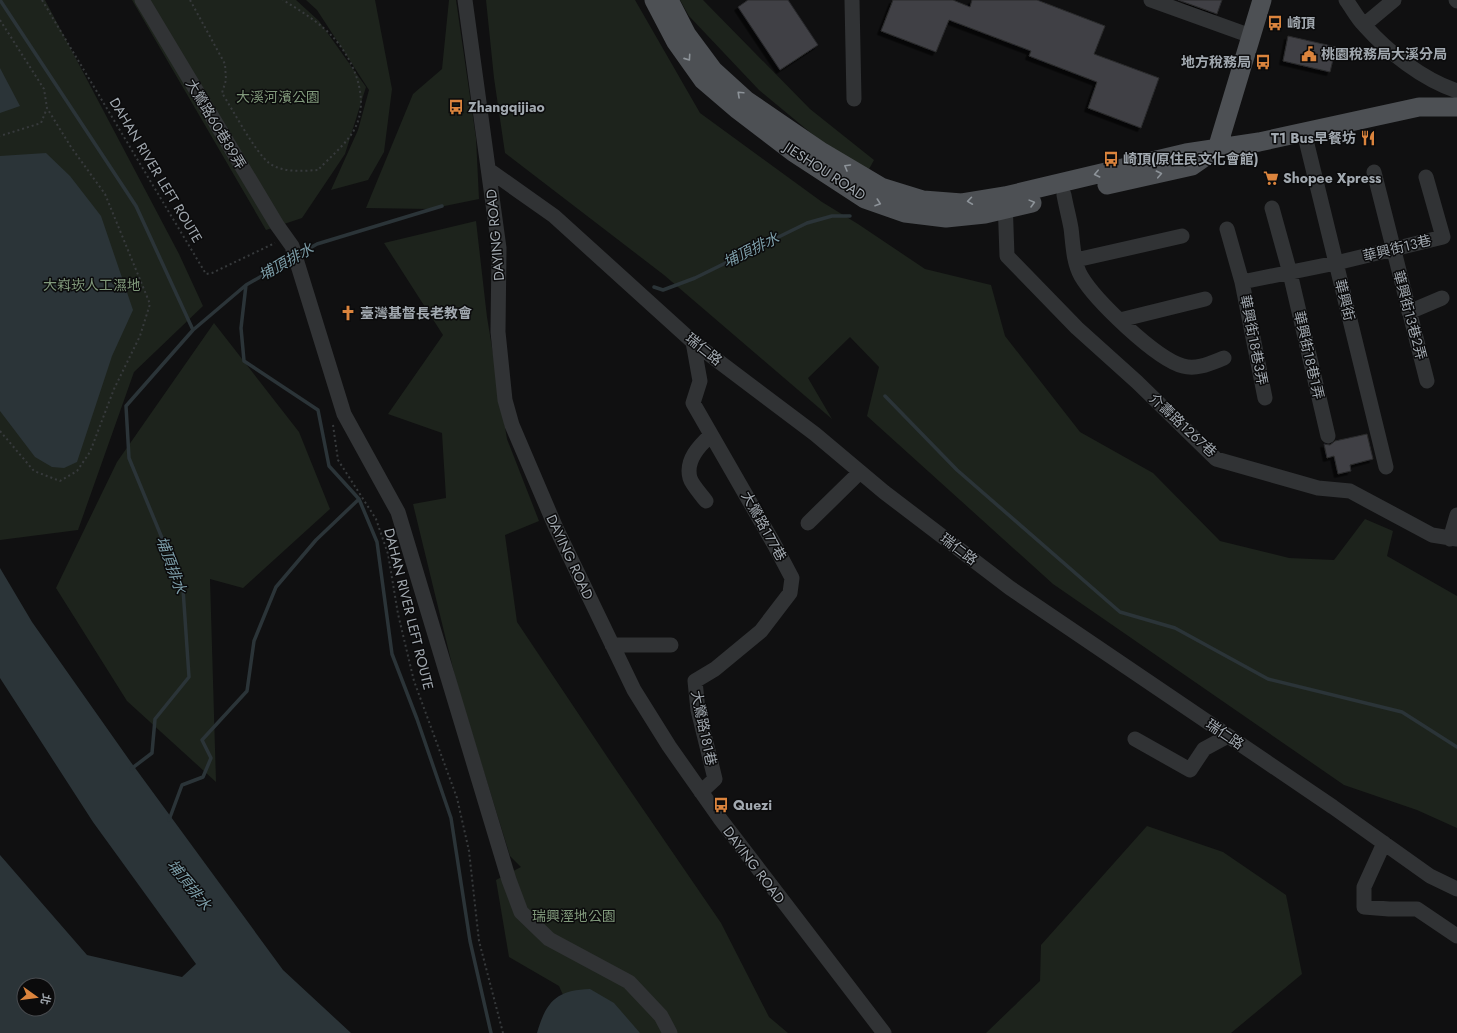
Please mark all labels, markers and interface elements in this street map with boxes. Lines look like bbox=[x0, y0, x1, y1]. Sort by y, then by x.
place label: 崎頂 bbox=[1287, 13, 1315, 33]
bus stop icon: 崎頂 bbox=[1266, 14, 1284, 32]
place label: 桃園稅務局大溪分局 bbox=[1321, 44, 1447, 64]
public building icon: 桃園稅務局大溪分局 bbox=[1300, 45, 1318, 63]
place label: 地方稅務局 bbox=[1181, 52, 1251, 72]
one-way arrow bbox=[683, 53, 690, 60]
bus stop icon: 地方稅務局 bbox=[1254, 53, 1272, 71]
street label: 大鶯路60巷89弄 bbox=[181, 75, 251, 173]
park label: 大溪河濱公園 bbox=[236, 87, 320, 107]
one-way arrow bbox=[737, 92, 745, 99]
street label: DAHAN RIVER LEFT ROUTE bbox=[105, 94, 207, 246]
place label: Zhangqijiao bbox=[468, 97, 545, 117]
bus stop icon: Zhangqijiao bbox=[447, 98, 465, 116]
place label: T1 Bus早餐坊 bbox=[1271, 128, 1356, 148]
restaurant icon: T1 Bus早餐坊 bbox=[1359, 129, 1377, 147]
street label: JIESHOU ROAD bbox=[779, 136, 870, 205]
place label: 崎頂(原住民文化會館) bbox=[1123, 149, 1259, 169]
bus stop icon: 崎頂(原住民文化會館) bbox=[1102, 150, 1120, 168]
one-way arrow bbox=[844, 165, 851, 172]
place label: Shopee Xpress bbox=[1283, 168, 1382, 188]
supermarket icon: Shopee Xpress bbox=[1262, 169, 1280, 187]
one-way arrow bbox=[1094, 170, 1100, 178]
one-way arrow bbox=[1156, 170, 1162, 178]
street label: DAYING ROAD bbox=[481, 188, 509, 282]
one-way arrow bbox=[967, 196, 973, 205]
one-way arrow bbox=[874, 199, 881, 207]
one-way arrow bbox=[1029, 199, 1036, 208]
water label: 埔頂排水 bbox=[719, 227, 784, 273]
street label: 華興街13巷 bbox=[1361, 230, 1433, 266]
water label: 埔頂排水 bbox=[254, 237, 318, 286]
street label: 華興街13巷2弄 bbox=[1388, 268, 1432, 362]
park label: 大嵙崁人工濕地 bbox=[43, 275, 141, 295]
street label: 華興街 bbox=[1330, 277, 1360, 323]
street label: 華興街18巷3弄 bbox=[1235, 293, 1273, 387]
place label: 臺灣基督長老教會 bbox=[360, 303, 472, 323]
church icon: 臺灣基督長老教會 bbox=[339, 304, 357, 322]
street label: 華興街18巷1弄 bbox=[1289, 309, 1329, 401]
street label: 瑞仁路 bbox=[681, 328, 727, 370]
street label: 介壽路1267巷 bbox=[1145, 388, 1221, 462]
street label: 大鶯路177巷 bbox=[737, 487, 791, 565]
street label: DAYING ROAD bbox=[542, 511, 598, 603]
street label: DAHAN RIVER LEFT ROUTE bbox=[379, 526, 439, 692]
street label: 瑞仁路 bbox=[936, 528, 982, 570]
water label: 埔頂排水 bbox=[150, 533, 192, 598]
street label: 大鶯路181巷 bbox=[686, 689, 722, 767]
street label: 瑞仁路 bbox=[1202, 714, 1248, 754]
place label: Quezi bbox=[733, 795, 772, 815]
bus stop icon: Quezi bbox=[712, 796, 730, 814]
street label: DAYING ROAD bbox=[718, 822, 790, 908]
water label: 埔頂排水 bbox=[162, 855, 217, 916]
park label: 瑞興溼地公園 bbox=[532, 906, 616, 926]
north arrow bbox=[16, 977, 56, 1017]
text: 北 bbox=[37, 992, 55, 1007]

